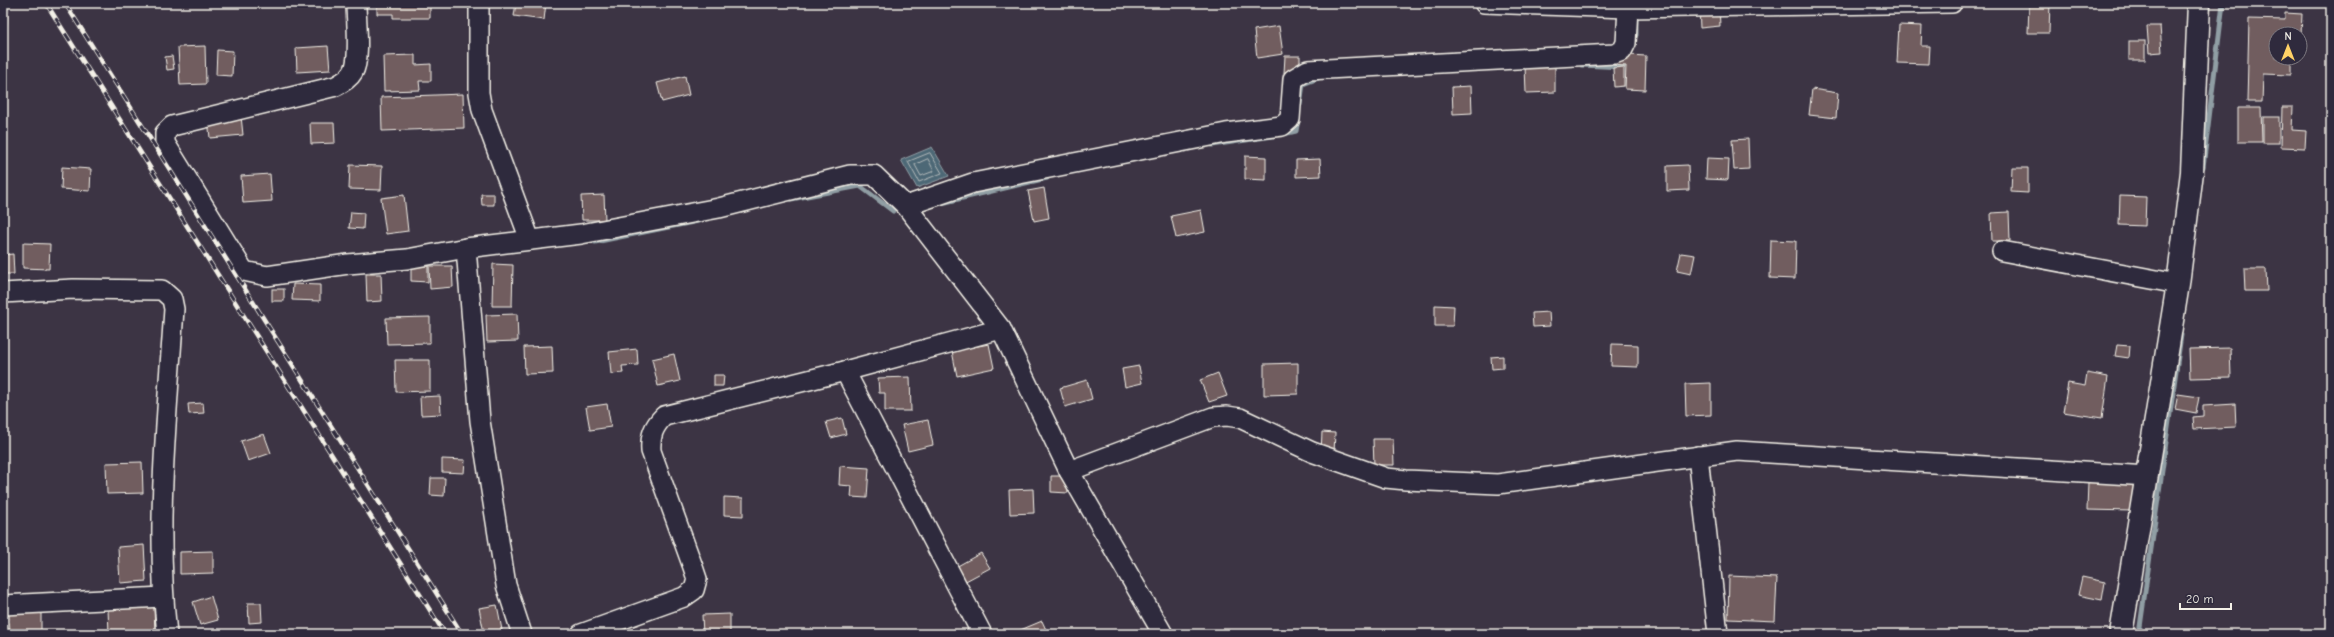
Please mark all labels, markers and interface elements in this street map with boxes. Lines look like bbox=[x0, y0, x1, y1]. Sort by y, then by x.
north arrow bbox=[2268, 26, 2308, 66]
text: N bbox=[2284, 30, 2292, 43]
scale bar bbox=[2180, 585, 2231, 611]
text: 20 m bbox=[2186, 592, 2214, 606]

